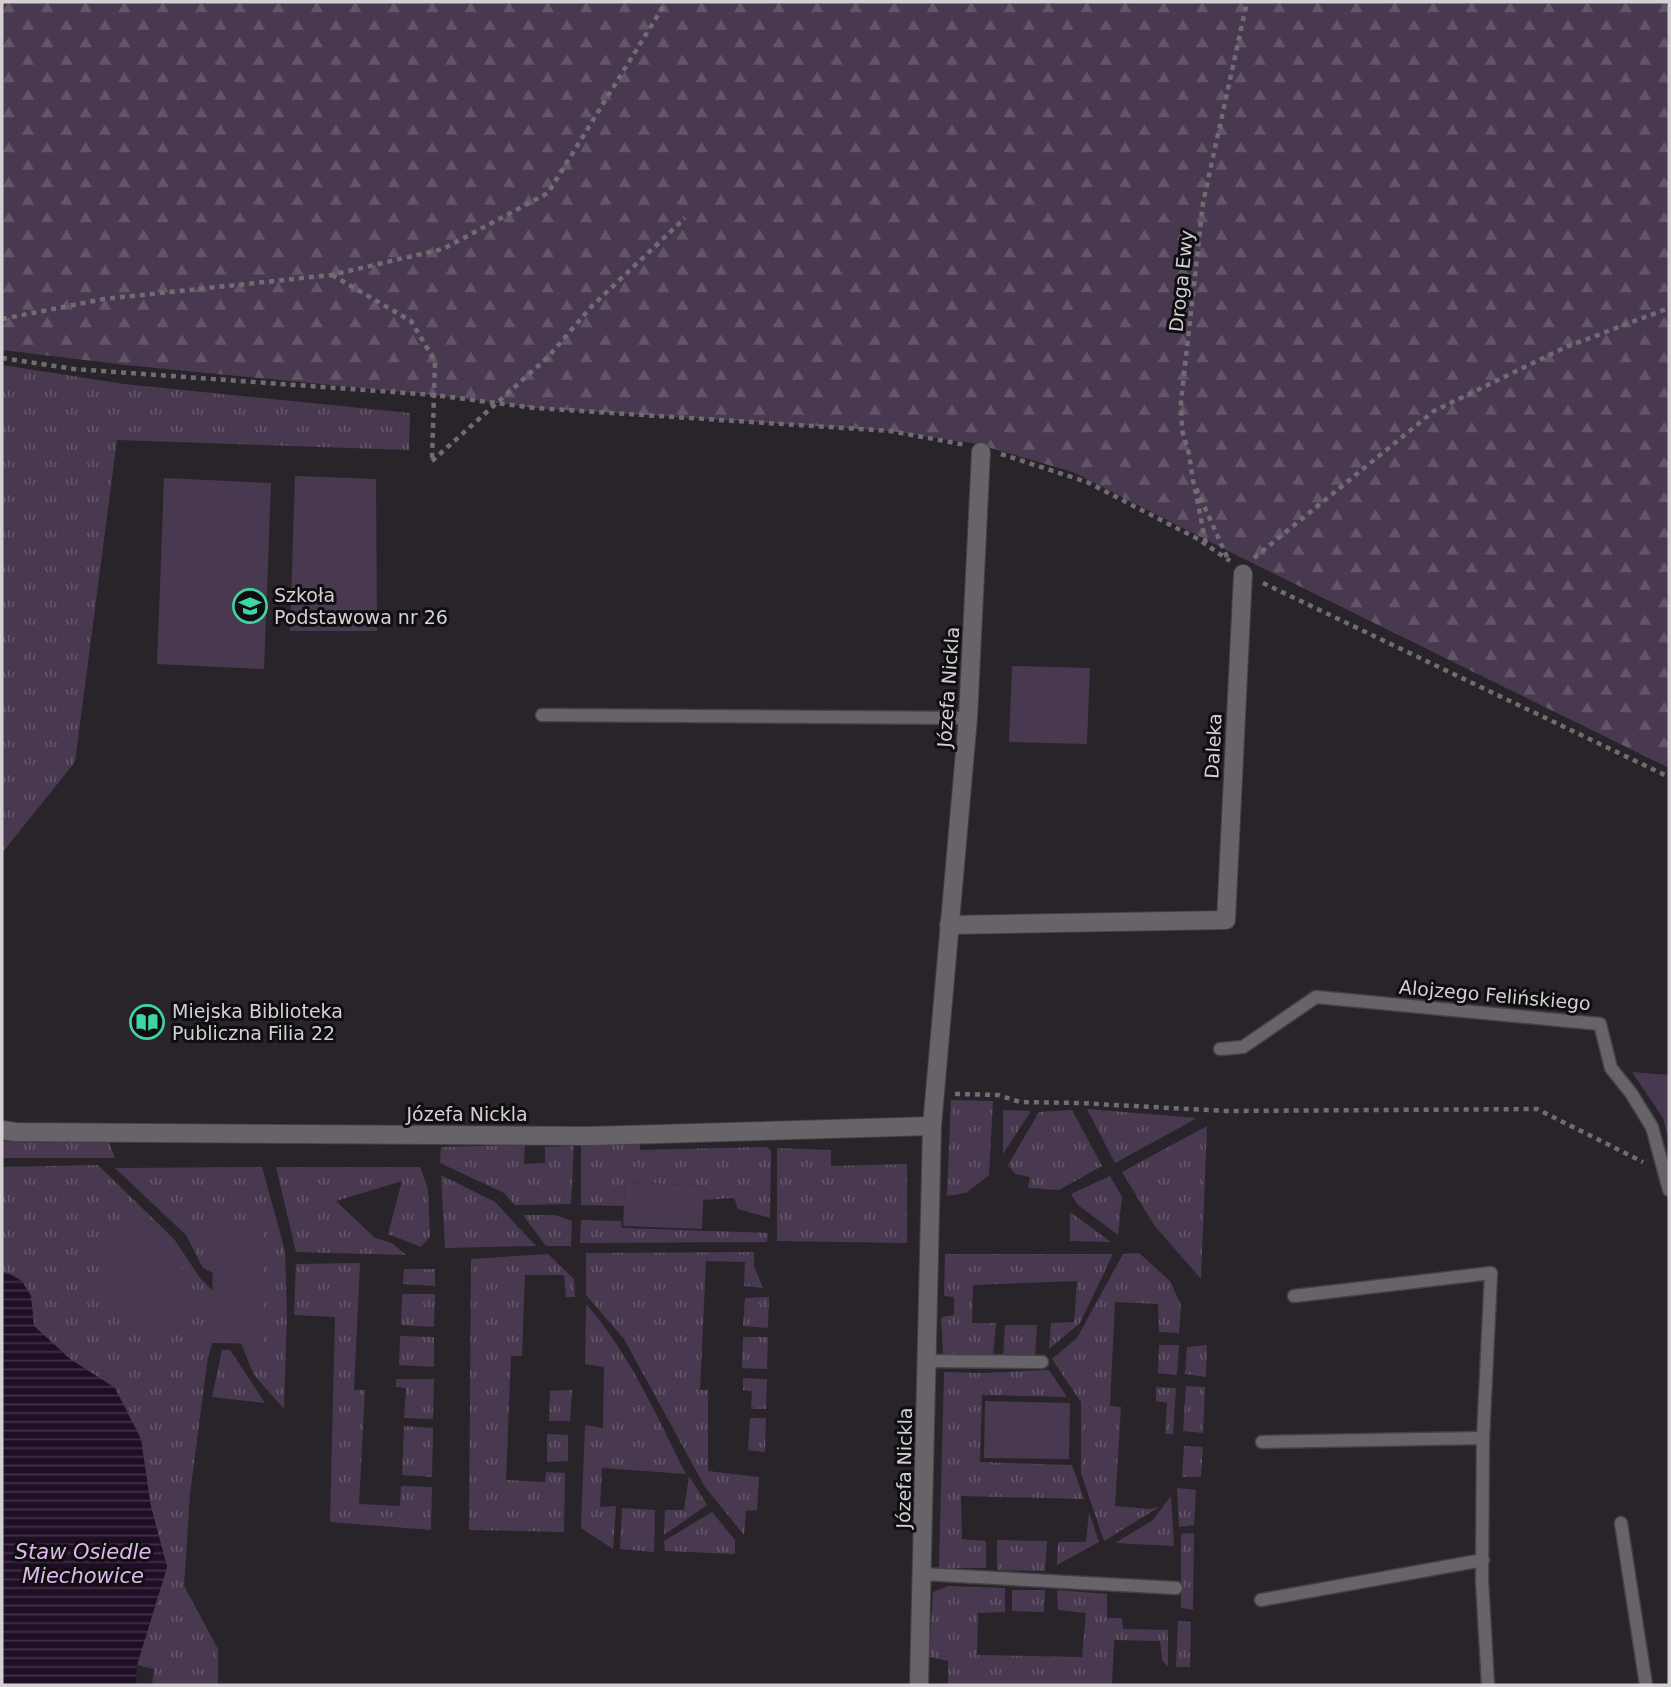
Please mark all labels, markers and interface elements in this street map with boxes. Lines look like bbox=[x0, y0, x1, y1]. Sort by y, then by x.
street label: Droga Ewy bbox=[1165, 229, 1197, 333]
place label: Szkoła Podstawowa nr 26 bbox=[274, 584, 448, 628]
school or university icon: Szkoła Podstawowa nr 26 bbox=[231, 587, 269, 625]
street label: Józefa Nickla bbox=[933, 626, 963, 749]
street label: Daleka bbox=[1200, 713, 1226, 779]
street label: Alojzego Felińskiego bbox=[1398, 976, 1592, 1014]
place label: Miejska Biblioteka Publiczna Filia 22 bbox=[172, 1000, 343, 1044]
library icon: Miejska Biblioteka Publiczna Filia 22 bbox=[128, 1003, 166, 1041]
street label: Józefa Nickla bbox=[405, 1103, 528, 1125]
street label: Józefa Nickla bbox=[892, 1407, 916, 1530]
water label: Staw Osiedle Miechowice bbox=[15, 1540, 151, 1588]

